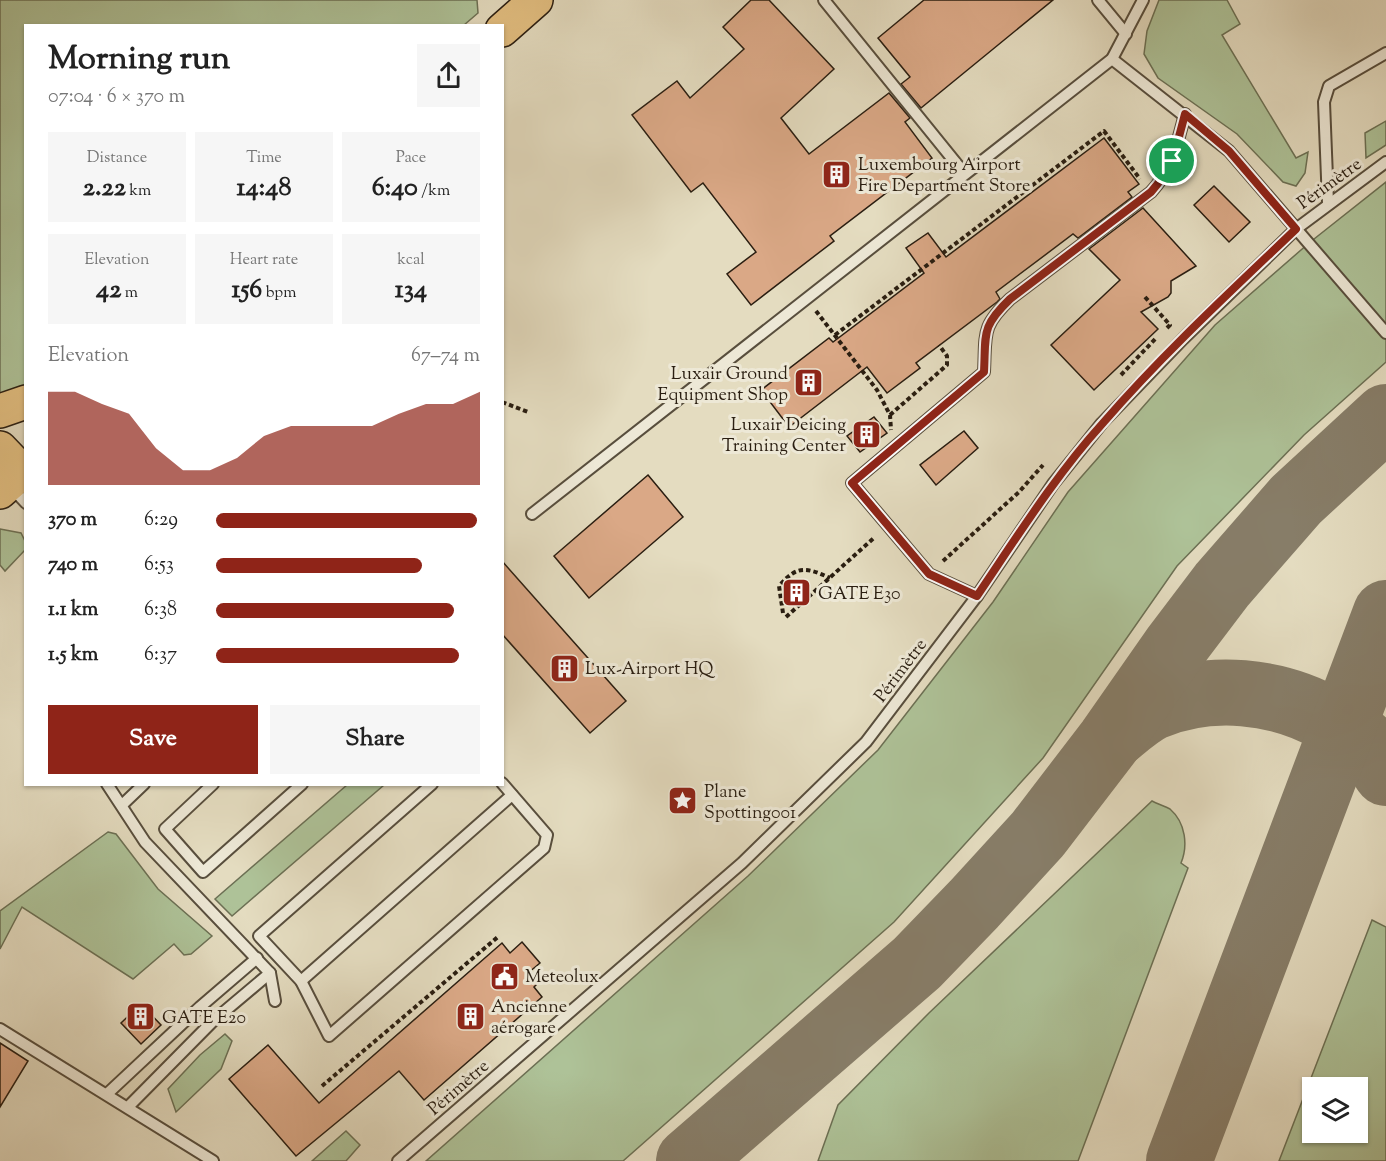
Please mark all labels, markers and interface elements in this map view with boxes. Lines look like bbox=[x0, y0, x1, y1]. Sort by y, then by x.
text: Morning run bbox=[48, 36, 230, 84]
button: share bbox=[417, 44, 480, 107]
text: 07:04 · 6 × 370 m bbox=[48, 83, 185, 112]
pin bbox=[1146, 135, 1197, 186]
icon: arrive bbox=[1155, 144, 1188, 177]
text: Distance bbox=[87, 147, 147, 170]
text: Time bbox=[246, 147, 282, 170]
text: Pace bbox=[396, 147, 426, 170]
street label: Périmètre bbox=[1293, 152, 1368, 217]
place label: Luxembourg Airport Fire Department Store bbox=[858, 153, 1031, 200]
building icon: Luxembourg Airport Fire Department Store bbox=[821, 158, 853, 190]
text: 2.22 bbox=[83, 170, 126, 207]
text: 14:48 bbox=[237, 170, 291, 207]
text: 6:40 bbox=[372, 170, 418, 207]
text: km bbox=[126, 180, 151, 203]
text: /km bbox=[418, 180, 450, 203]
text: Elevation bbox=[85, 249, 149, 272]
text: Heart rate bbox=[230, 249, 298, 272]
text: kcal bbox=[397, 249, 425, 272]
text: 42 bbox=[96, 272, 121, 309]
text: 156 bbox=[232, 272, 262, 309]
text: 134 bbox=[395, 272, 427, 309]
text: m bbox=[121, 282, 138, 305]
text: bpm bbox=[262, 282, 296, 305]
text: Elevation bbox=[48, 342, 129, 371]
text: 67–74 m bbox=[411, 342, 480, 371]
place label: Luxair Ground Equipment Shop bbox=[658, 362, 788, 409]
building icon: Luxair Ground Equipment Shop bbox=[793, 367, 825, 399]
place label: Luxair Deicing Training Center bbox=[722, 413, 846, 460]
building icon: Luxair Deicing Training Center bbox=[851, 418, 883, 450]
text: 370 m bbox=[48, 506, 97, 535]
text: 6:29 bbox=[144, 506, 178, 535]
text: 740 m bbox=[48, 551, 98, 580]
text: 6:53 bbox=[144, 551, 174, 580]
building icon: GATE E30 bbox=[781, 577, 813, 609]
place label: GATE E30 bbox=[818, 582, 901, 608]
text: 1.1 km bbox=[48, 596, 98, 625]
text: 6:38 bbox=[144, 596, 177, 625]
street label: Périmètre bbox=[869, 634, 934, 709]
text: 1.5 km bbox=[48, 641, 98, 670]
text: 6:37 bbox=[144, 641, 177, 670]
building icon: Lux-Airport HQ bbox=[548, 652, 580, 684]
place label: Lux-Airport HQ bbox=[585, 657, 715, 683]
button: Save bbox=[48, 705, 258, 774]
button: Share bbox=[270, 705, 480, 774]
place label: Plane Spotting001 bbox=[704, 780, 796, 827]
place icon: Plane Spotting001 bbox=[667, 785, 699, 817]
public building icon: Meteolux bbox=[488, 960, 520, 992]
place label: Meteolux bbox=[525, 965, 599, 991]
place label: Ancienne aérogare bbox=[491, 995, 567, 1042]
building icon: Ancienne aérogare bbox=[454, 1000, 486, 1032]
building icon: GATE E20 bbox=[125, 1001, 157, 1033]
place label: GATE E20 bbox=[162, 1006, 246, 1032]
street label: Périmètre bbox=[423, 1054, 496, 1123]
map controls bbox=[1302, 1077, 1368, 1143]
button: layers bbox=[1302, 1077, 1368, 1143]

